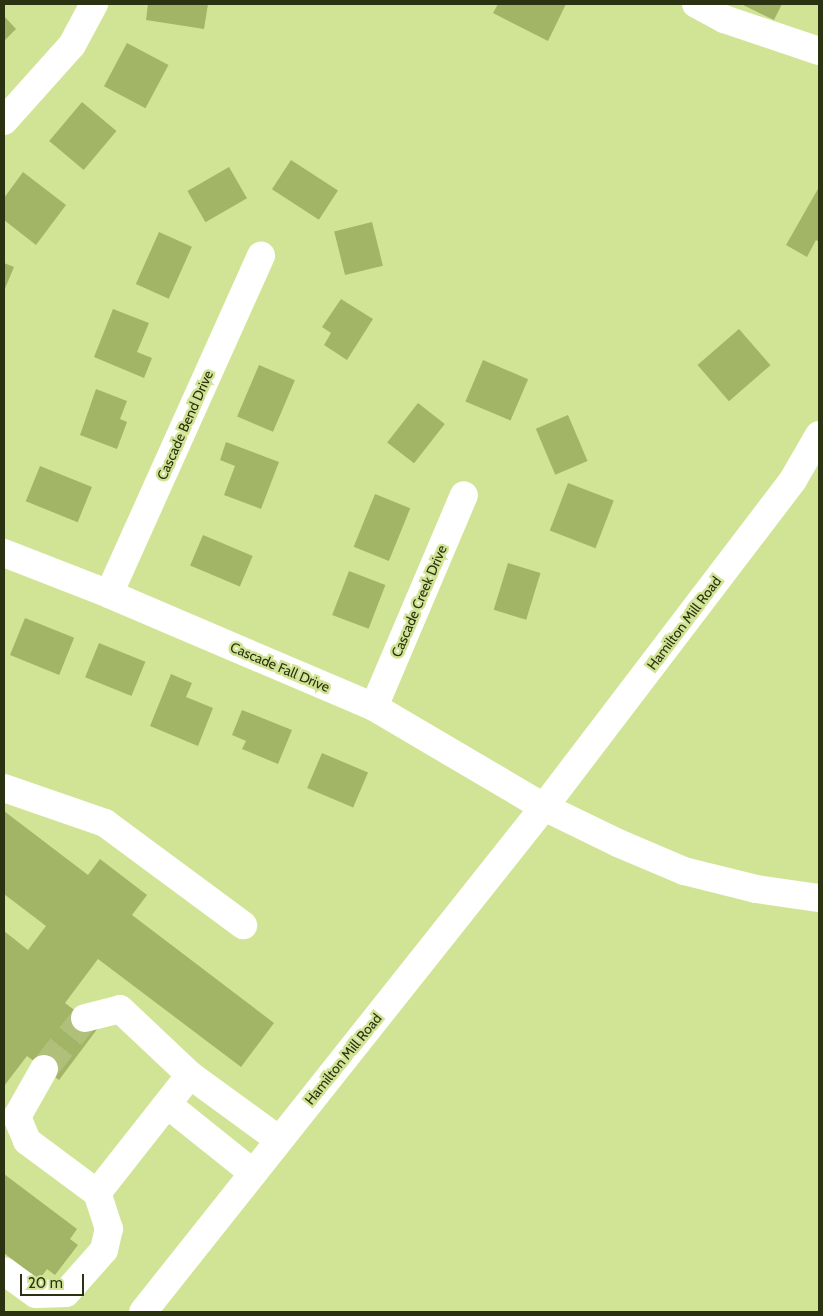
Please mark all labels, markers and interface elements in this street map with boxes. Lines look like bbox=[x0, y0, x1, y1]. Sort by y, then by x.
street label: Cascade Bend Drive bbox=[153, 368, 217, 482]
street label: Cascade Creek Drive bbox=[388, 542, 450, 660]
street label: Hamilton Mill Road bbox=[643, 573, 725, 673]
street label: Cascade Fall Drive bbox=[228, 638, 332, 696]
street label: Hamilton Mill Road bbox=[301, 1010, 385, 1108]
scale bar bbox=[22, 1264, 86, 1296]
text: 20 m bbox=[28, 1274, 63, 1292]

